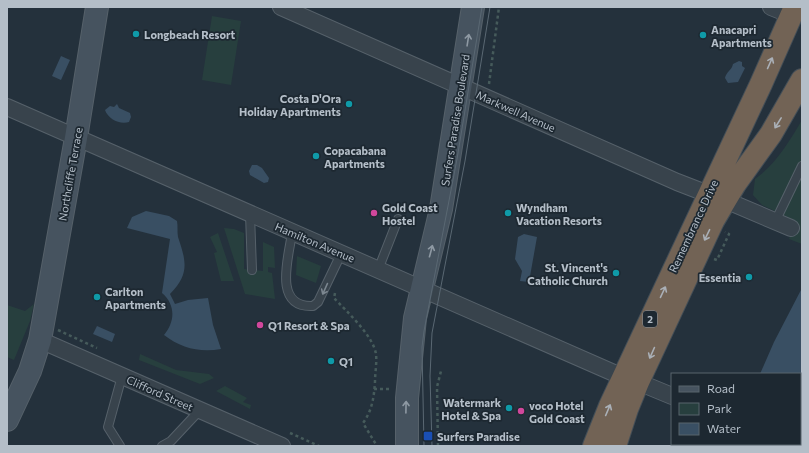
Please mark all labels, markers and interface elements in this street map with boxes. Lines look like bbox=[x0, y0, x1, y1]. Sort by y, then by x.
place label: Anacapri Apartments bbox=[711, 23, 772, 49]
place label: Longbeach Resort bbox=[144, 28, 235, 41]
marker: Longbeach Resort bbox=[131, 29, 141, 39]
marker: Anacapri Apartments bbox=[698, 30, 708, 40]
one-way arrow bbox=[464, 34, 472, 47]
street label: Surfers Paradise Boulevard bbox=[438, 53, 472, 187]
one-way arrow bbox=[767, 57, 775, 69]
street label: Markwell Avenue bbox=[474, 88, 558, 134]
place label: Costa D'Ora Holiday Apartments bbox=[239, 92, 341, 118]
marker: Costa D'Ora Holiday Apartments bbox=[344, 99, 354, 109]
one-way arrow bbox=[774, 117, 782, 128]
street label: Northcliffe Terrace bbox=[55, 126, 85, 222]
place label: Copacabana Apartments bbox=[324, 144, 386, 170]
marker: Copacabana Apartments bbox=[311, 151, 321, 161]
street label: Remembrance Drive bbox=[666, 178, 720, 274]
place label: Gold Coast Hostel bbox=[382, 201, 438, 227]
place label: Wyndham Vacation Resorts bbox=[516, 201, 602, 227]
marker: Gold Coast Hostel bbox=[369, 208, 379, 218]
marker: Wyndham Vacation Resorts bbox=[503, 208, 513, 218]
street label: Hamilton Avenue bbox=[273, 219, 357, 265]
one-way arrow bbox=[703, 228, 710, 240]
one-way arrow bbox=[428, 245, 436, 258]
place label: St. Vincent's Catholic Church bbox=[527, 261, 608, 287]
marker: St. Vincent's Catholic Church bbox=[611, 268, 621, 278]
place label: Essentia bbox=[699, 271, 741, 284]
marker: Essentia bbox=[744, 272, 754, 282]
one-way arrow bbox=[320, 283, 328, 295]
place label: Carlton Apartments bbox=[105, 285, 166, 311]
one-way arrow bbox=[660, 286, 667, 298]
marker: Carlton Apartments bbox=[92, 292, 102, 302]
road number: 2 bbox=[643, 311, 657, 327]
place label: Q1 Resort & Spa bbox=[268, 319, 350, 332]
marker: Q1 Resort & Spa bbox=[255, 320, 265, 330]
one-way arrow bbox=[648, 346, 655, 358]
place label: Q1 bbox=[339, 355, 353, 368]
marker: Q1 bbox=[326, 356, 336, 366]
street label: Clifford Street bbox=[125, 372, 196, 414]
legend bbox=[671, 373, 801, 445]
text: Road bbox=[707, 381, 735, 395]
place label: Watermark Hotel & Spa bbox=[441, 396, 502, 422]
place label: voco Hotel Gold Coast bbox=[529, 399, 585, 425]
one-way arrow bbox=[402, 401, 410, 414]
text: Park bbox=[707, 401, 733, 415]
marker: Watermark Hotel & Spa bbox=[504, 403, 514, 413]
one-way arrow bbox=[605, 404, 612, 416]
marker: voco Hotel Gold Coast bbox=[516, 406, 526, 416]
text: Water bbox=[707, 421, 741, 435]
marker: Surfers Paradise bbox=[422, 430, 434, 442]
place label: Surfers Paradise bbox=[437, 430, 520, 443]

